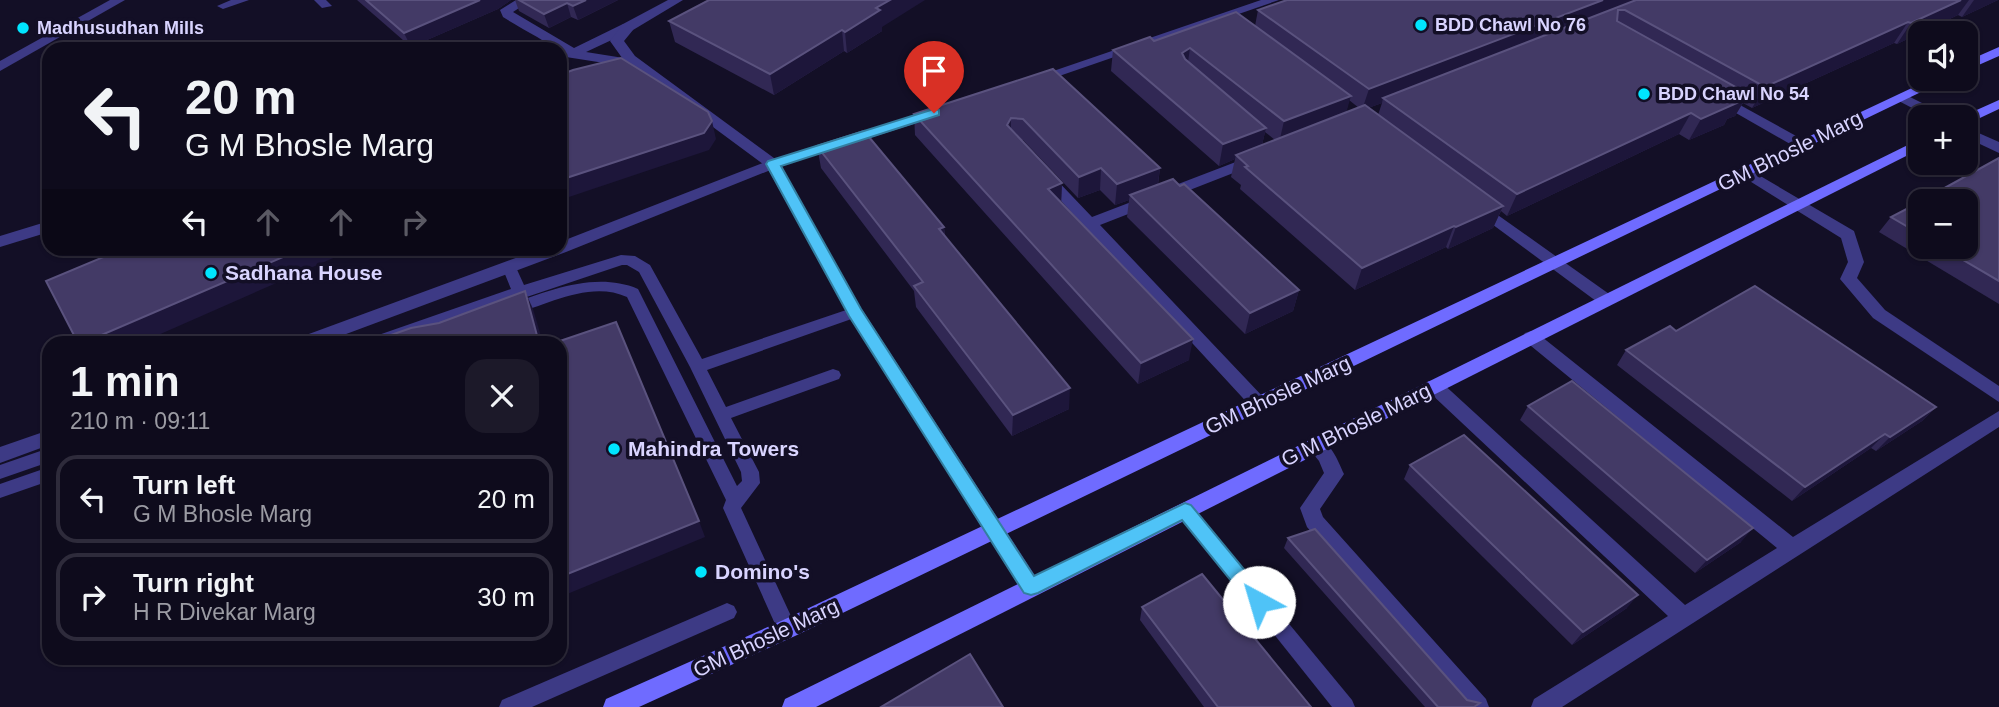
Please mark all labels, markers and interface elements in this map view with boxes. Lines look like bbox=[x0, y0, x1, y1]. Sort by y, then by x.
place label: BDD Chawl No 76 bbox=[1435, 15, 1586, 35]
marker: BDD Chawl No 76 bbox=[1413, 17, 1429, 33]
place label: Madhusudhan Mills bbox=[37, 18, 204, 38]
marker: Madhusudhan Mills bbox=[15, 20, 31, 36]
map controls bbox=[1908, 21, 1978, 259]
button: sound bbox=[1908, 21, 1978, 91]
pin bbox=[904, 41, 964, 113]
icon: arrive bbox=[915, 52, 953, 90]
icon: left bbox=[70, 70, 161, 161]
text: 20 m bbox=[185, 70, 297, 124]
place label: BDD Chawl No 54 bbox=[1658, 84, 1809, 104]
marker: BDD Chawl No 54 bbox=[1636, 86, 1652, 102]
button: + bbox=[1908, 105, 1978, 175]
street label: GM Bhosle Marg bbox=[1714, 106, 1866, 195]
text: G M Bhosle Marg bbox=[185, 127, 434, 163]
button: − bbox=[1908, 189, 1978, 259]
icon: left bbox=[176, 203, 214, 241]
icon: ahead bbox=[249, 203, 287, 241]
icon: ahead bbox=[322, 203, 360, 241]
icon: right bbox=[395, 203, 433, 241]
place label: Sadhana House bbox=[225, 261, 383, 284]
marker: Sadhana House bbox=[203, 265, 219, 281]
street label: GM Bhosle Marg bbox=[1202, 351, 1354, 438]
text: 1 min bbox=[70, 358, 180, 405]
button: close bbox=[465, 359, 539, 433]
street label: G M Bhosle Marg bbox=[1277, 378, 1434, 471]
text: 210 m · 09:11 bbox=[70, 408, 210, 434]
place label: Mahindra Towers bbox=[628, 437, 799, 460]
marker: Mahindra Towers bbox=[606, 441, 622, 457]
text: Turn left bbox=[133, 470, 235, 500]
icon: left bbox=[74, 480, 112, 518]
text: 20 m bbox=[477, 484, 535, 514]
text: G M Bhosle Marg bbox=[133, 501, 312, 527]
place label: Domino's bbox=[715, 560, 810, 583]
marker: Domino's bbox=[693, 564, 709, 580]
position arrow bbox=[1222, 565, 1296, 639]
text: Turn right bbox=[133, 568, 254, 598]
icon: right bbox=[74, 578, 112, 616]
text: 30 m bbox=[477, 582, 535, 612]
street label: GM Bhosle Marg bbox=[690, 594, 842, 681]
text: H R Divekar Marg bbox=[133, 599, 316, 625]

